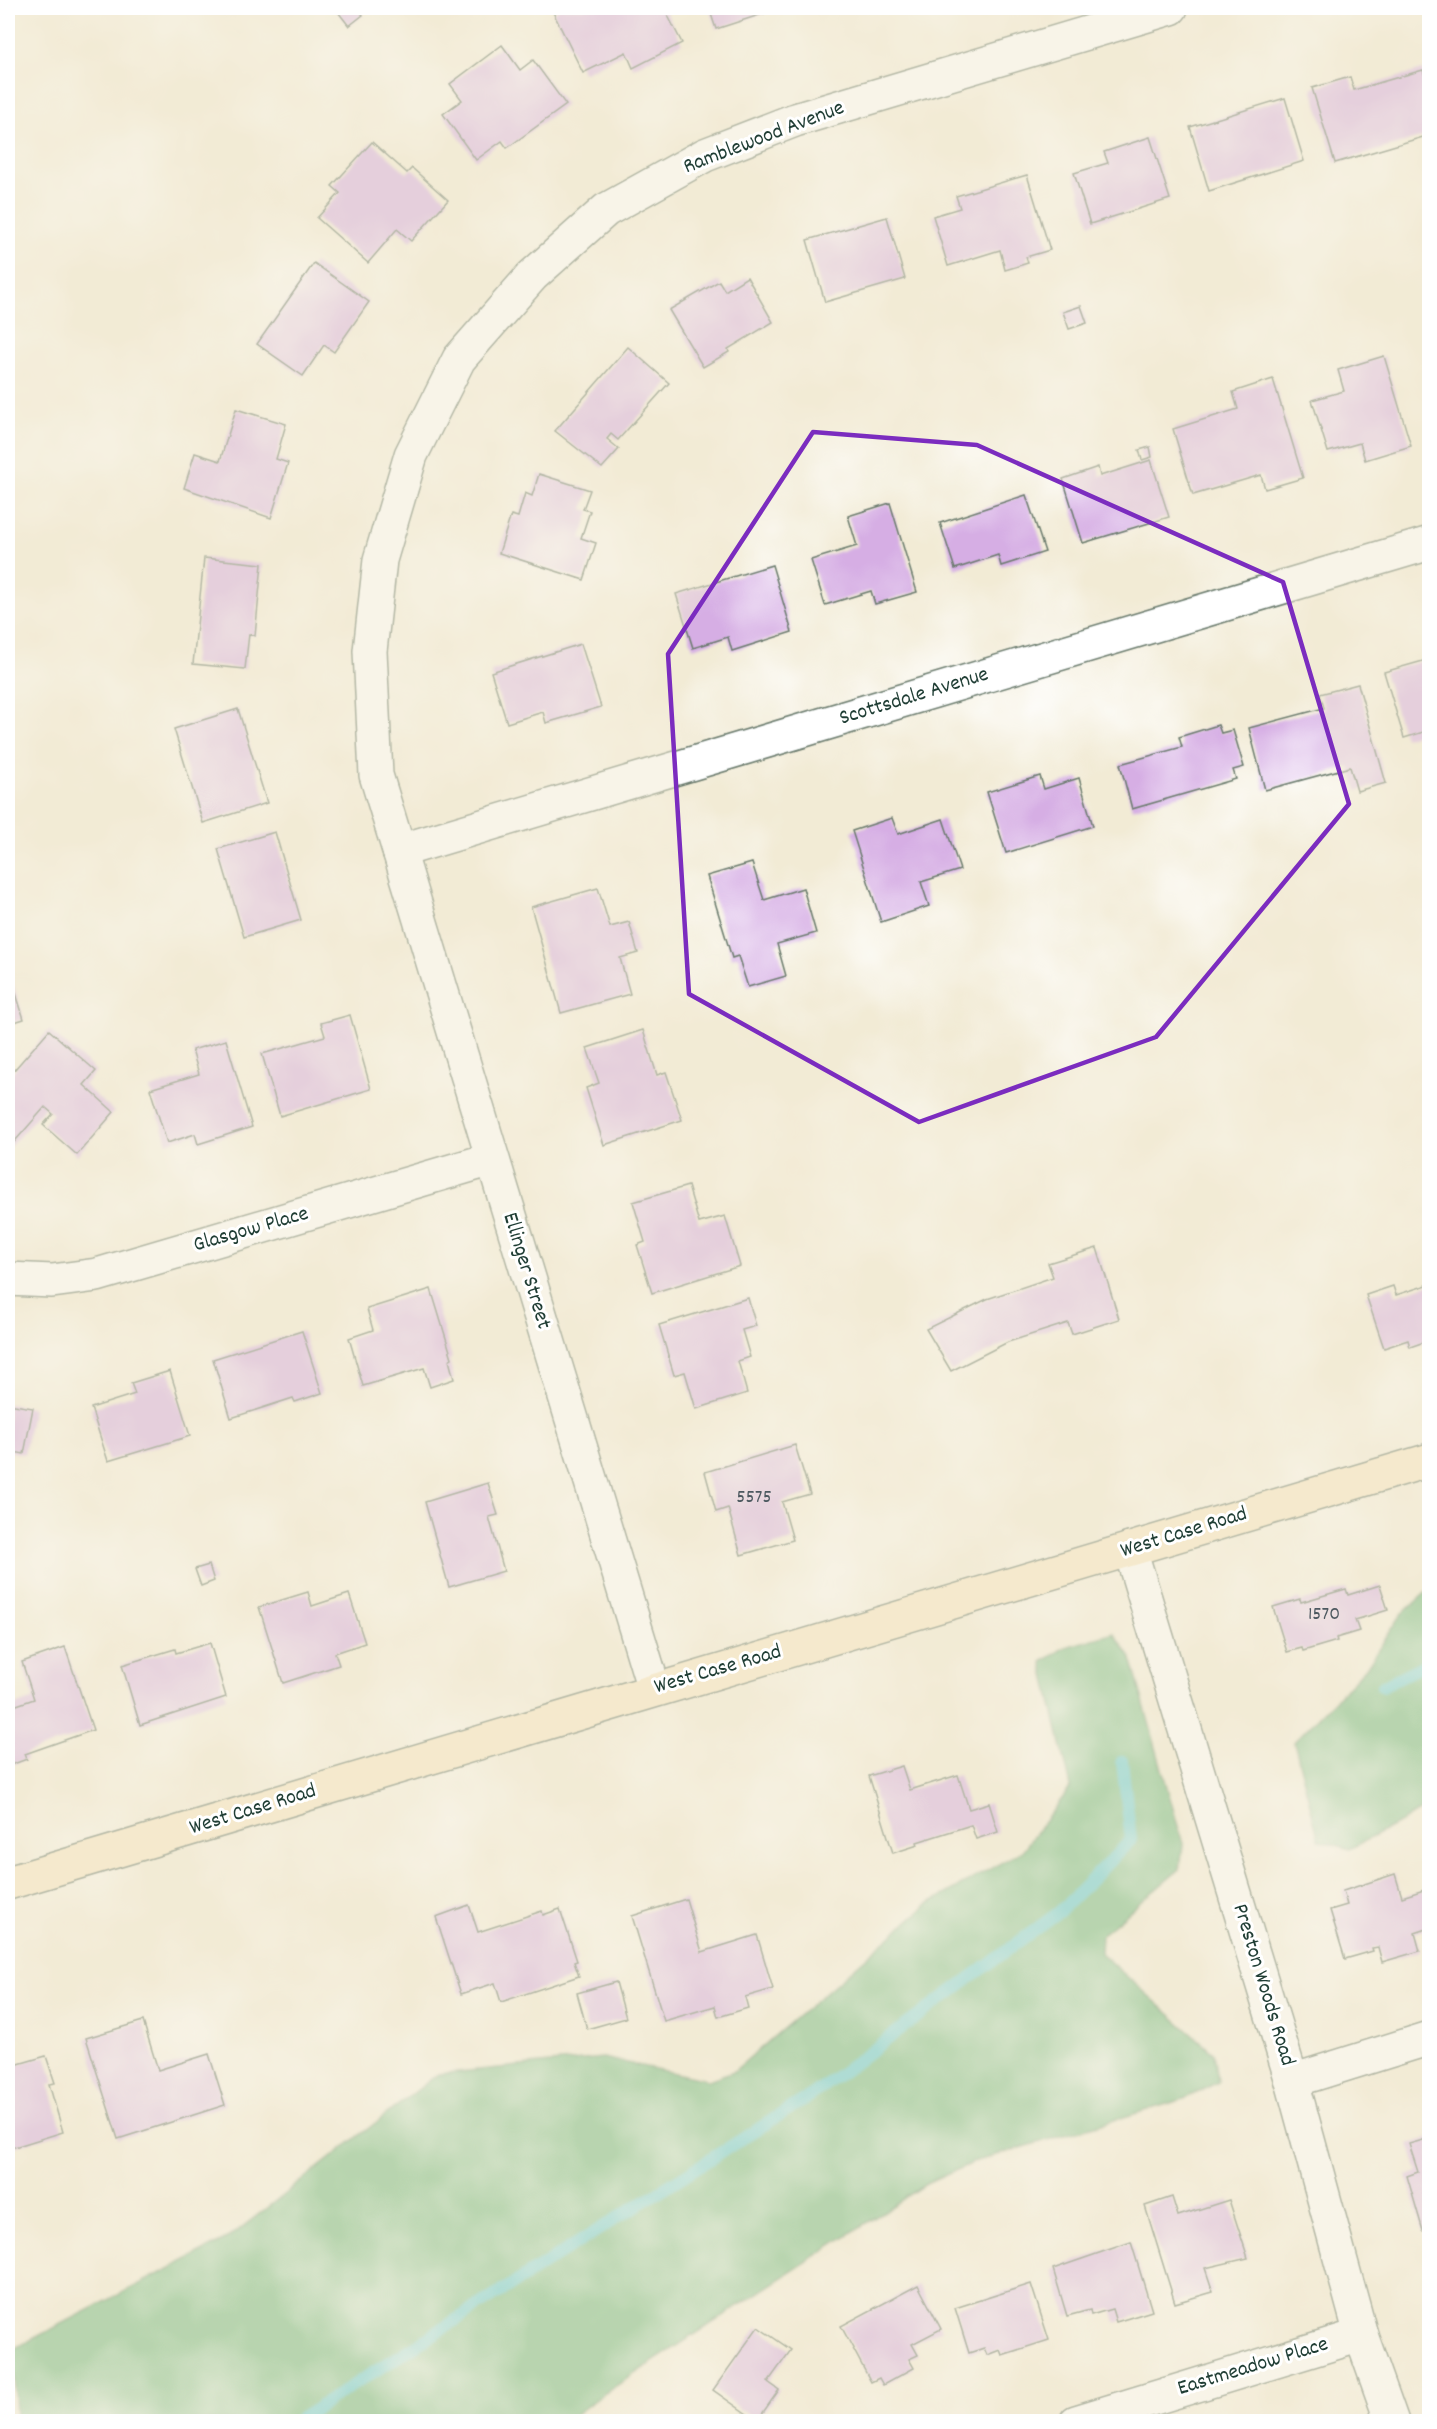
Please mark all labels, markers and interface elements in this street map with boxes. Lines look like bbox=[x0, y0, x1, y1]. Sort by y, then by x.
street label: Ramblewood Avenue bbox=[679, 93, 849, 183]
street label: Scottsdale Avenue bbox=[836, 660, 992, 734]
street label: Glasgow Place bbox=[190, 1199, 312, 1261]
street label: Ellinger Street bbox=[494, 1209, 558, 1333]
house number: 5575 bbox=[736, 1484, 772, 1512]
street label: West Case Road bbox=[1117, 1499, 1251, 1567]
house number: 1570 bbox=[1308, 1601, 1340, 1629]
street label: West Case Road bbox=[651, 1637, 785, 1703]
street label: West Case Road bbox=[186, 1776, 320, 1844]
street label: Preston Woods Road bbox=[1224, 1900, 1302, 2070]
street label: Eastmeadow Place bbox=[1174, 2329, 1332, 2405]

